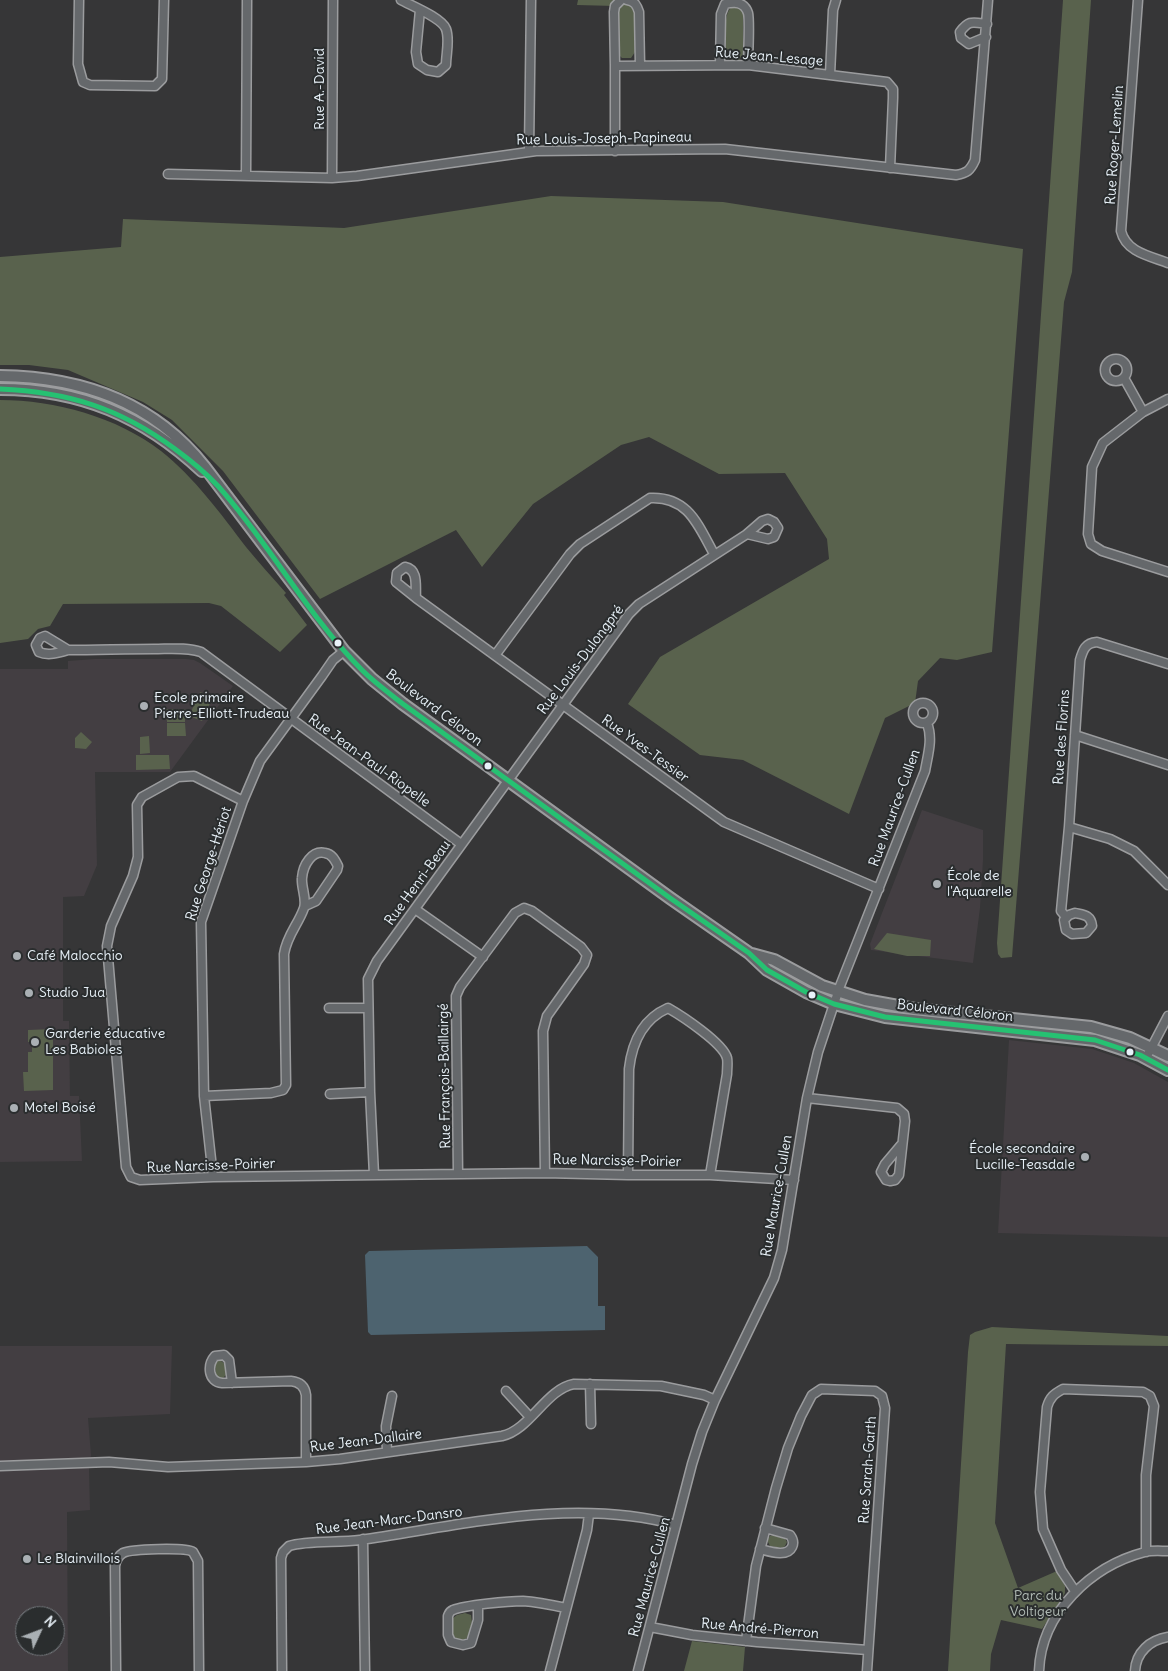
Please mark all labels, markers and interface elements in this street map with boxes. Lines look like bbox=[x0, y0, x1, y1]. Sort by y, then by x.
street label: Rue Jean-Lesage bbox=[714, 44, 824, 70]
street label: Rue A.-David bbox=[312, 48, 328, 130]
street label: Rue Roger-Lemelin bbox=[1102, 85, 1128, 205]
street label: Rue Louis-Joseph-Papineau bbox=[516, 129, 692, 149]
street label: Rue Louis-Dulongpré bbox=[534, 602, 628, 718]
unlabelled marker bbox=[333, 638, 343, 648]
street label: Boulevard Céloron bbox=[382, 666, 486, 750]
street label: Rue des Florins bbox=[1050, 689, 1074, 785]
place label: Ecole primaire Pierre-Elliott-Trudeau bbox=[154, 690, 289, 722]
marker: Ecole primaire Pierre-Elliott-Trudeau bbox=[138, 700, 150, 712]
street label: Rue Jean-Paul-Riopelle bbox=[305, 711, 433, 811]
street label: Rue Yves-Tessier bbox=[598, 712, 692, 786]
street label: Rue Maurice-Cullen bbox=[866, 747, 924, 869]
unlabelled marker bbox=[483, 761, 493, 771]
street label: Rue George-Hériot bbox=[183, 805, 235, 923]
street label: Rue Henri-Beau bbox=[382, 837, 454, 929]
place label: École de l'Aquarelle bbox=[947, 868, 1012, 900]
marker: École de l'Aquarelle bbox=[931, 878, 943, 890]
place label: Café Malocchio bbox=[27, 948, 123, 964]
marker: Café Malocchio bbox=[11, 950, 23, 962]
place label: Studio Jua bbox=[39, 985, 105, 1001]
marker: Studio Jua bbox=[23, 987, 35, 999]
unlabelled marker bbox=[807, 990, 817, 1000]
street label: Boulevard Céloron bbox=[896, 997, 1014, 1025]
street label: Rue François-Baillairgé bbox=[435, 1003, 455, 1149]
place label: Garderie éducative Les Babioles bbox=[45, 1026, 165, 1058]
marker: Garderie éducative Les Babioles bbox=[29, 1036, 41, 1048]
unlabelled marker bbox=[1125, 1047, 1135, 1057]
place label: Motel Boisé bbox=[24, 1100, 96, 1116]
marker: Motel Boisé bbox=[8, 1102, 20, 1114]
street label: Rue Maurice-Cullen bbox=[758, 1134, 796, 1258]
place label: École secondaire Lucille-Teasdale bbox=[969, 1141, 1075, 1174]
street label: Rue Narcisse-Poirier bbox=[553, 1151, 681, 1171]
marker: École secondaire Lucille-Teasdale bbox=[1079, 1151, 1091, 1163]
street label: Rue Narcisse-Poirier bbox=[146, 1155, 276, 1177]
street label: Rue Sarah-Garth bbox=[856, 1416, 880, 1524]
street label: Rue Jean-Dallaire bbox=[309, 1426, 423, 1456]
street label: Rue Jean-Marc-Dansro bbox=[315, 1504, 463, 1538]
street label: Rue Maurice-Cullen bbox=[626, 1515, 674, 1639]
place label: Le Blainvillois bbox=[37, 1551, 120, 1567]
marker: Le Blainvillois bbox=[21, 1553, 33, 1565]
park label: Parc du Voltigeur bbox=[1010, 1588, 1066, 1620]
north arrow bbox=[15, 1606, 65, 1656]
text: N bbox=[40, 1612, 60, 1631]
street label: Rue André-Pierron bbox=[700, 1615, 820, 1643]

